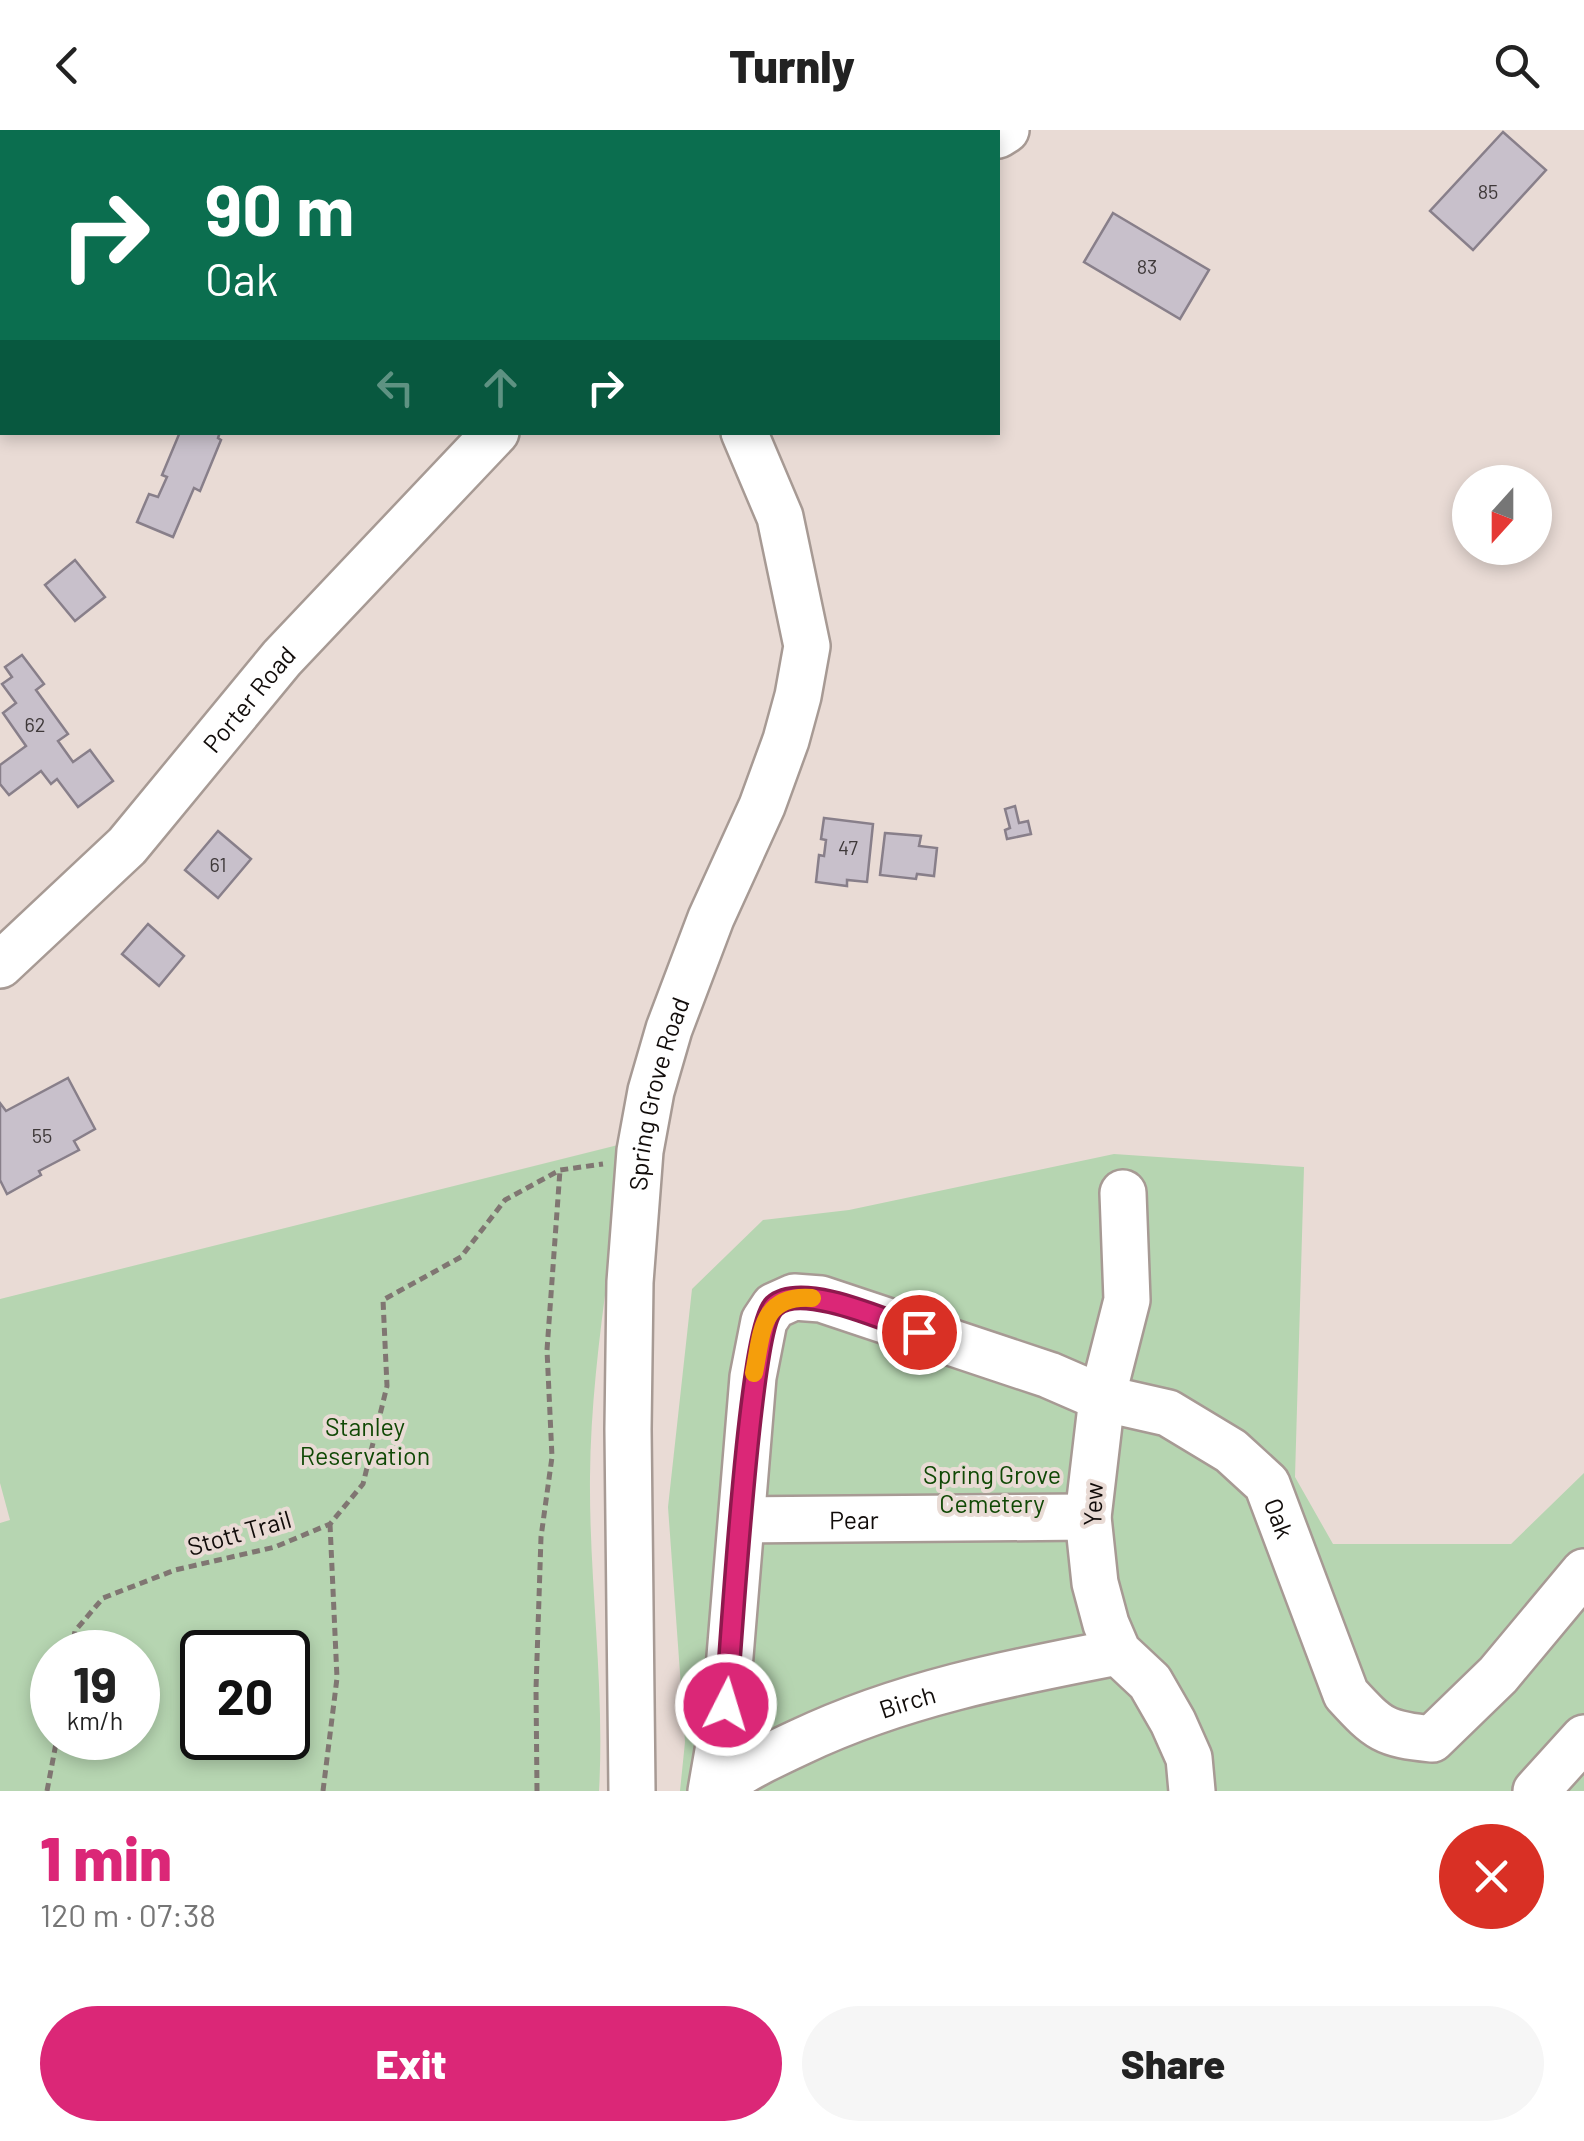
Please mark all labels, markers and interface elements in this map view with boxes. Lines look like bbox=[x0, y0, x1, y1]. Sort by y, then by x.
icon: back bbox=[40, 38, 95, 93]
text: Turnly bbox=[729, 38, 855, 92]
icon: search bbox=[1489, 38, 1544, 93]
text: 90 m bbox=[205, 166, 355, 250]
icon: right bbox=[40, 170, 170, 300]
house number: 85 bbox=[1478, 179, 1498, 203]
text: Oak bbox=[205, 251, 278, 305]
house number: 83 bbox=[1137, 254, 1157, 278]
icon: left bbox=[368, 360, 423, 415]
icon: ahead bbox=[473, 360, 528, 415]
icon: right bbox=[578, 360, 633, 415]
north arrow bbox=[1452, 465, 1552, 565]
map controls bbox=[1452, 465, 1552, 565]
street label: Porter Road bbox=[196, 639, 301, 758]
house number: 62 bbox=[24, 712, 46, 736]
house number: 47 bbox=[838, 835, 858, 859]
house number: 61 bbox=[210, 852, 226, 876]
street label: Spring Grove Road bbox=[622, 993, 695, 1192]
house number: 55 bbox=[32, 1123, 52, 1147]
pin bbox=[877, 1290, 962, 1375]
icon: arrive bbox=[892, 1305, 947, 1360]
park label: Stanley Reservation bbox=[300, 1411, 430, 1470]
park label: Spring Grove Cemetery bbox=[923, 1459, 1061, 1518]
street label: Yew bbox=[1076, 1482, 1108, 1526]
street label: Oak bbox=[1259, 1494, 1301, 1542]
street label: Stott Trail bbox=[184, 1503, 294, 1561]
street label: Pear bbox=[829, 1504, 879, 1534]
speed limit sign: 20 bbox=[180, 1630, 310, 1760]
text: 19 bbox=[73, 1653, 117, 1713]
position arrow bbox=[674, 1653, 778, 1757]
street label: Birch bbox=[875, 1678, 939, 1724]
text: km/h bbox=[67, 1705, 123, 1735]
text: 1 min bbox=[40, 1821, 172, 1893]
button: close bbox=[1439, 1824, 1544, 1929]
text: 120 m · 07:38 bbox=[40, 1895, 216, 1933]
button: Exit bbox=[40, 2006, 782, 2121]
button: Share bbox=[802, 2006, 1544, 2121]

